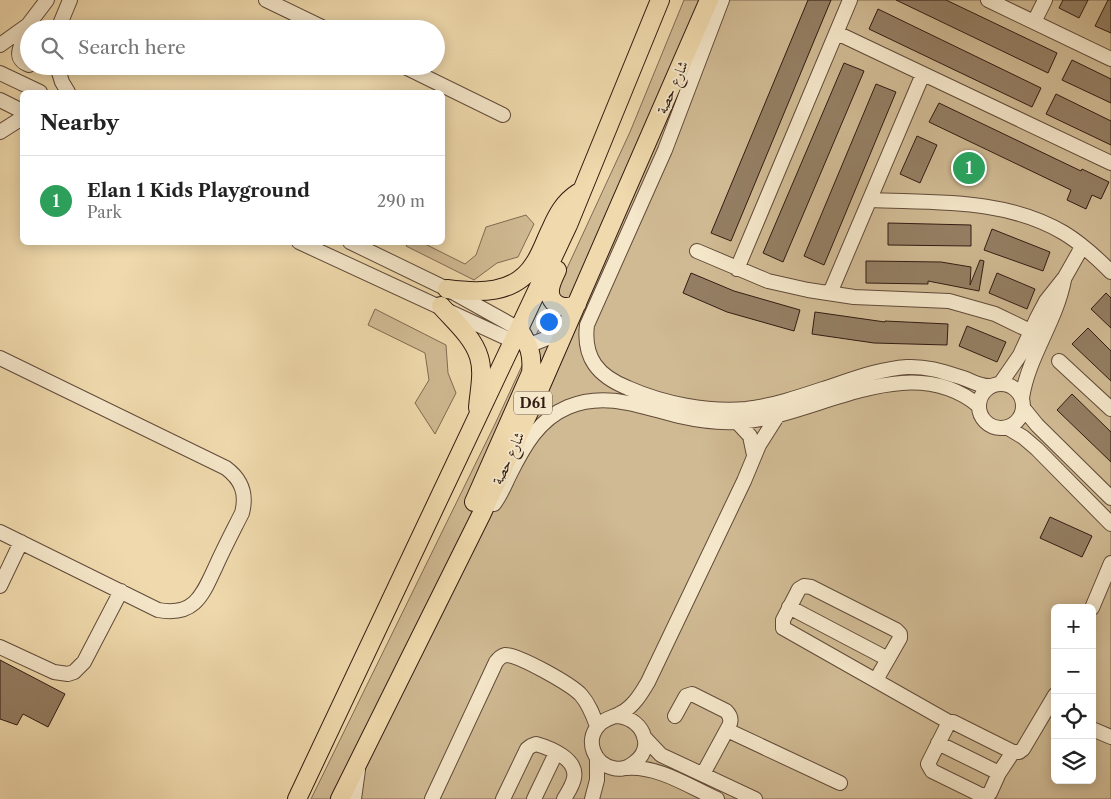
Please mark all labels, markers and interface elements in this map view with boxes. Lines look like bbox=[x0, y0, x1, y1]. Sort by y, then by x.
search box bbox=[20, 20, 445, 75]
icon: search bbox=[38, 34, 66, 62]
text: Search here bbox=[78, 36, 186, 59]
street label: شارع حصة bbox=[652, 57, 696, 118]
text: Nearby bbox=[40, 110, 119, 135]
pin: 1 bbox=[953, 149, 985, 187]
text: Elan 1 Kids Playground bbox=[87, 179, 310, 202]
text: 1 bbox=[52, 191, 60, 211]
text: 290 m bbox=[377, 191, 425, 211]
text: Park bbox=[87, 202, 122, 222]
your location bbox=[536, 309, 562, 335]
road number: D61 bbox=[514, 392, 552, 414]
street label: شارع حصة bbox=[487, 428, 532, 489]
map controls bbox=[1051, 604, 1096, 784]
button: + bbox=[1051, 604, 1096, 649]
button: − bbox=[1051, 649, 1096, 694]
button: locate bbox=[1051, 694, 1096, 739]
button: layers bbox=[1051, 739, 1096, 784]

